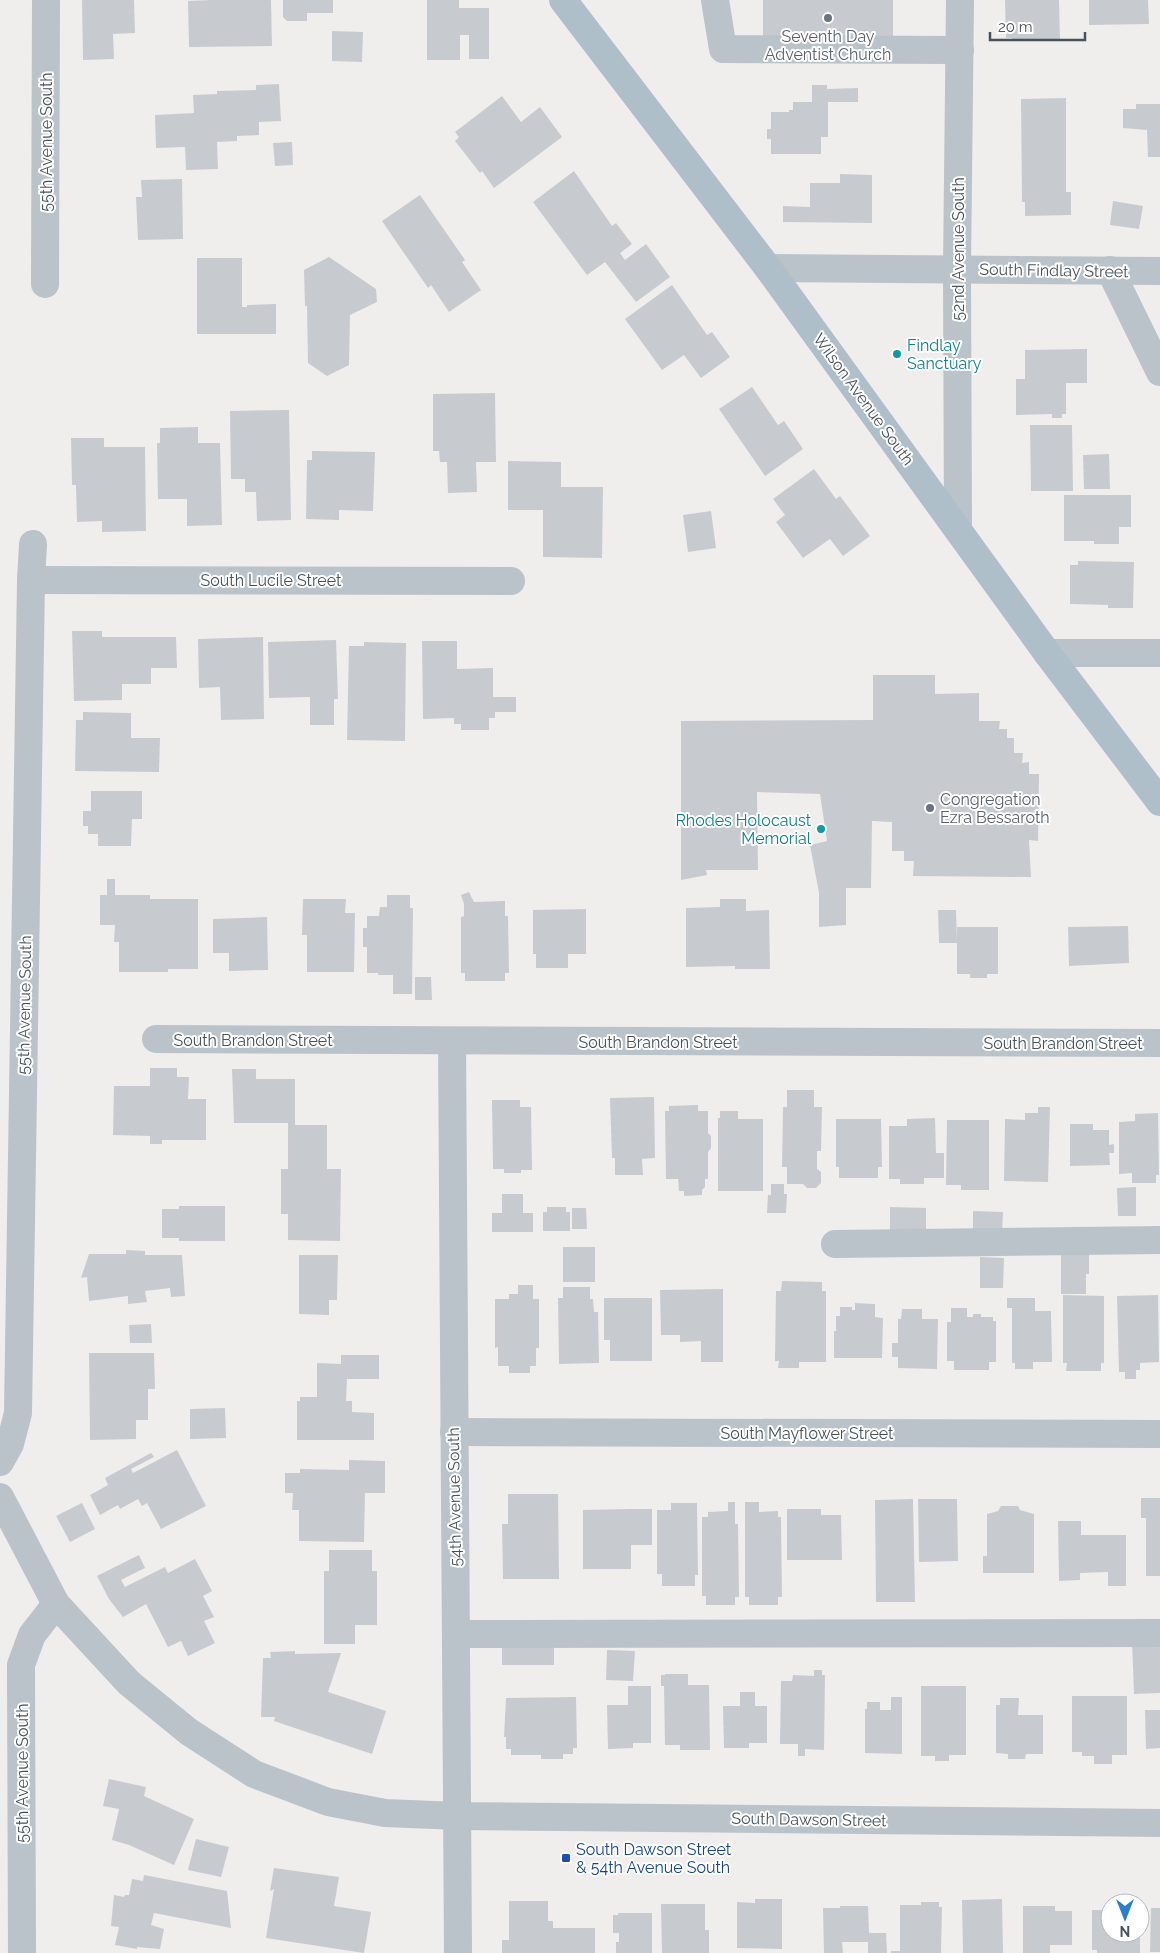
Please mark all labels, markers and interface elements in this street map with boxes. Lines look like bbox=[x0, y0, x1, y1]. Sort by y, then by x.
scale bar bbox=[990, 10, 1085, 42]
marker: Seventh Day Adventist Church bbox=[822, 12, 834, 24]
text: 20 m bbox=[998, 18, 1033, 36]
place label: Seventh Day Adventist Church bbox=[765, 27, 891, 64]
street label: 55th Avenue South bbox=[37, 72, 56, 212]
street label: 52nd Avenue South bbox=[949, 177, 968, 321]
street label: South Findlay Street bbox=[979, 260, 1129, 281]
street label: Wilson Avenue South bbox=[809, 330, 918, 469]
place label: Findlay Sanctuary bbox=[907, 336, 982, 373]
marker: Findlay Sanctuary bbox=[891, 348, 903, 360]
street label: South Lucile Street bbox=[201, 571, 342, 590]
place label: Congregation Ezra Bessaroth bbox=[940, 790, 1050, 827]
marker: Congregation Ezra Bessaroth bbox=[924, 802, 936, 814]
place label: Rhodes Holocaust Memorial bbox=[675, 811, 812, 848]
marker: Rhodes Holocaust Memorial bbox=[815, 823, 827, 835]
street label: 55th Avenue South bbox=[14, 935, 35, 1075]
street label: South Brandon Street bbox=[173, 1031, 333, 1050]
street label: South Brandon Street bbox=[578, 1033, 738, 1052]
street label: South Brandon Street bbox=[983, 1034, 1143, 1053]
street label: South Mayflower Street bbox=[721, 1424, 894, 1443]
street label: 54th Avenue South bbox=[444, 1427, 465, 1567]
street label: 55th Avenue South bbox=[13, 1703, 32, 1843]
street label: South Dawson Street bbox=[731, 1809, 887, 1830]
place label: South Dawson Street & 54th Avenue South bbox=[576, 1840, 732, 1877]
marker: South Dawson Street & 54th Avenue South bbox=[560, 1852, 572, 1864]
north arrow bbox=[1100, 1893, 1150, 1943]
text: N bbox=[1120, 1923, 1130, 1939]

